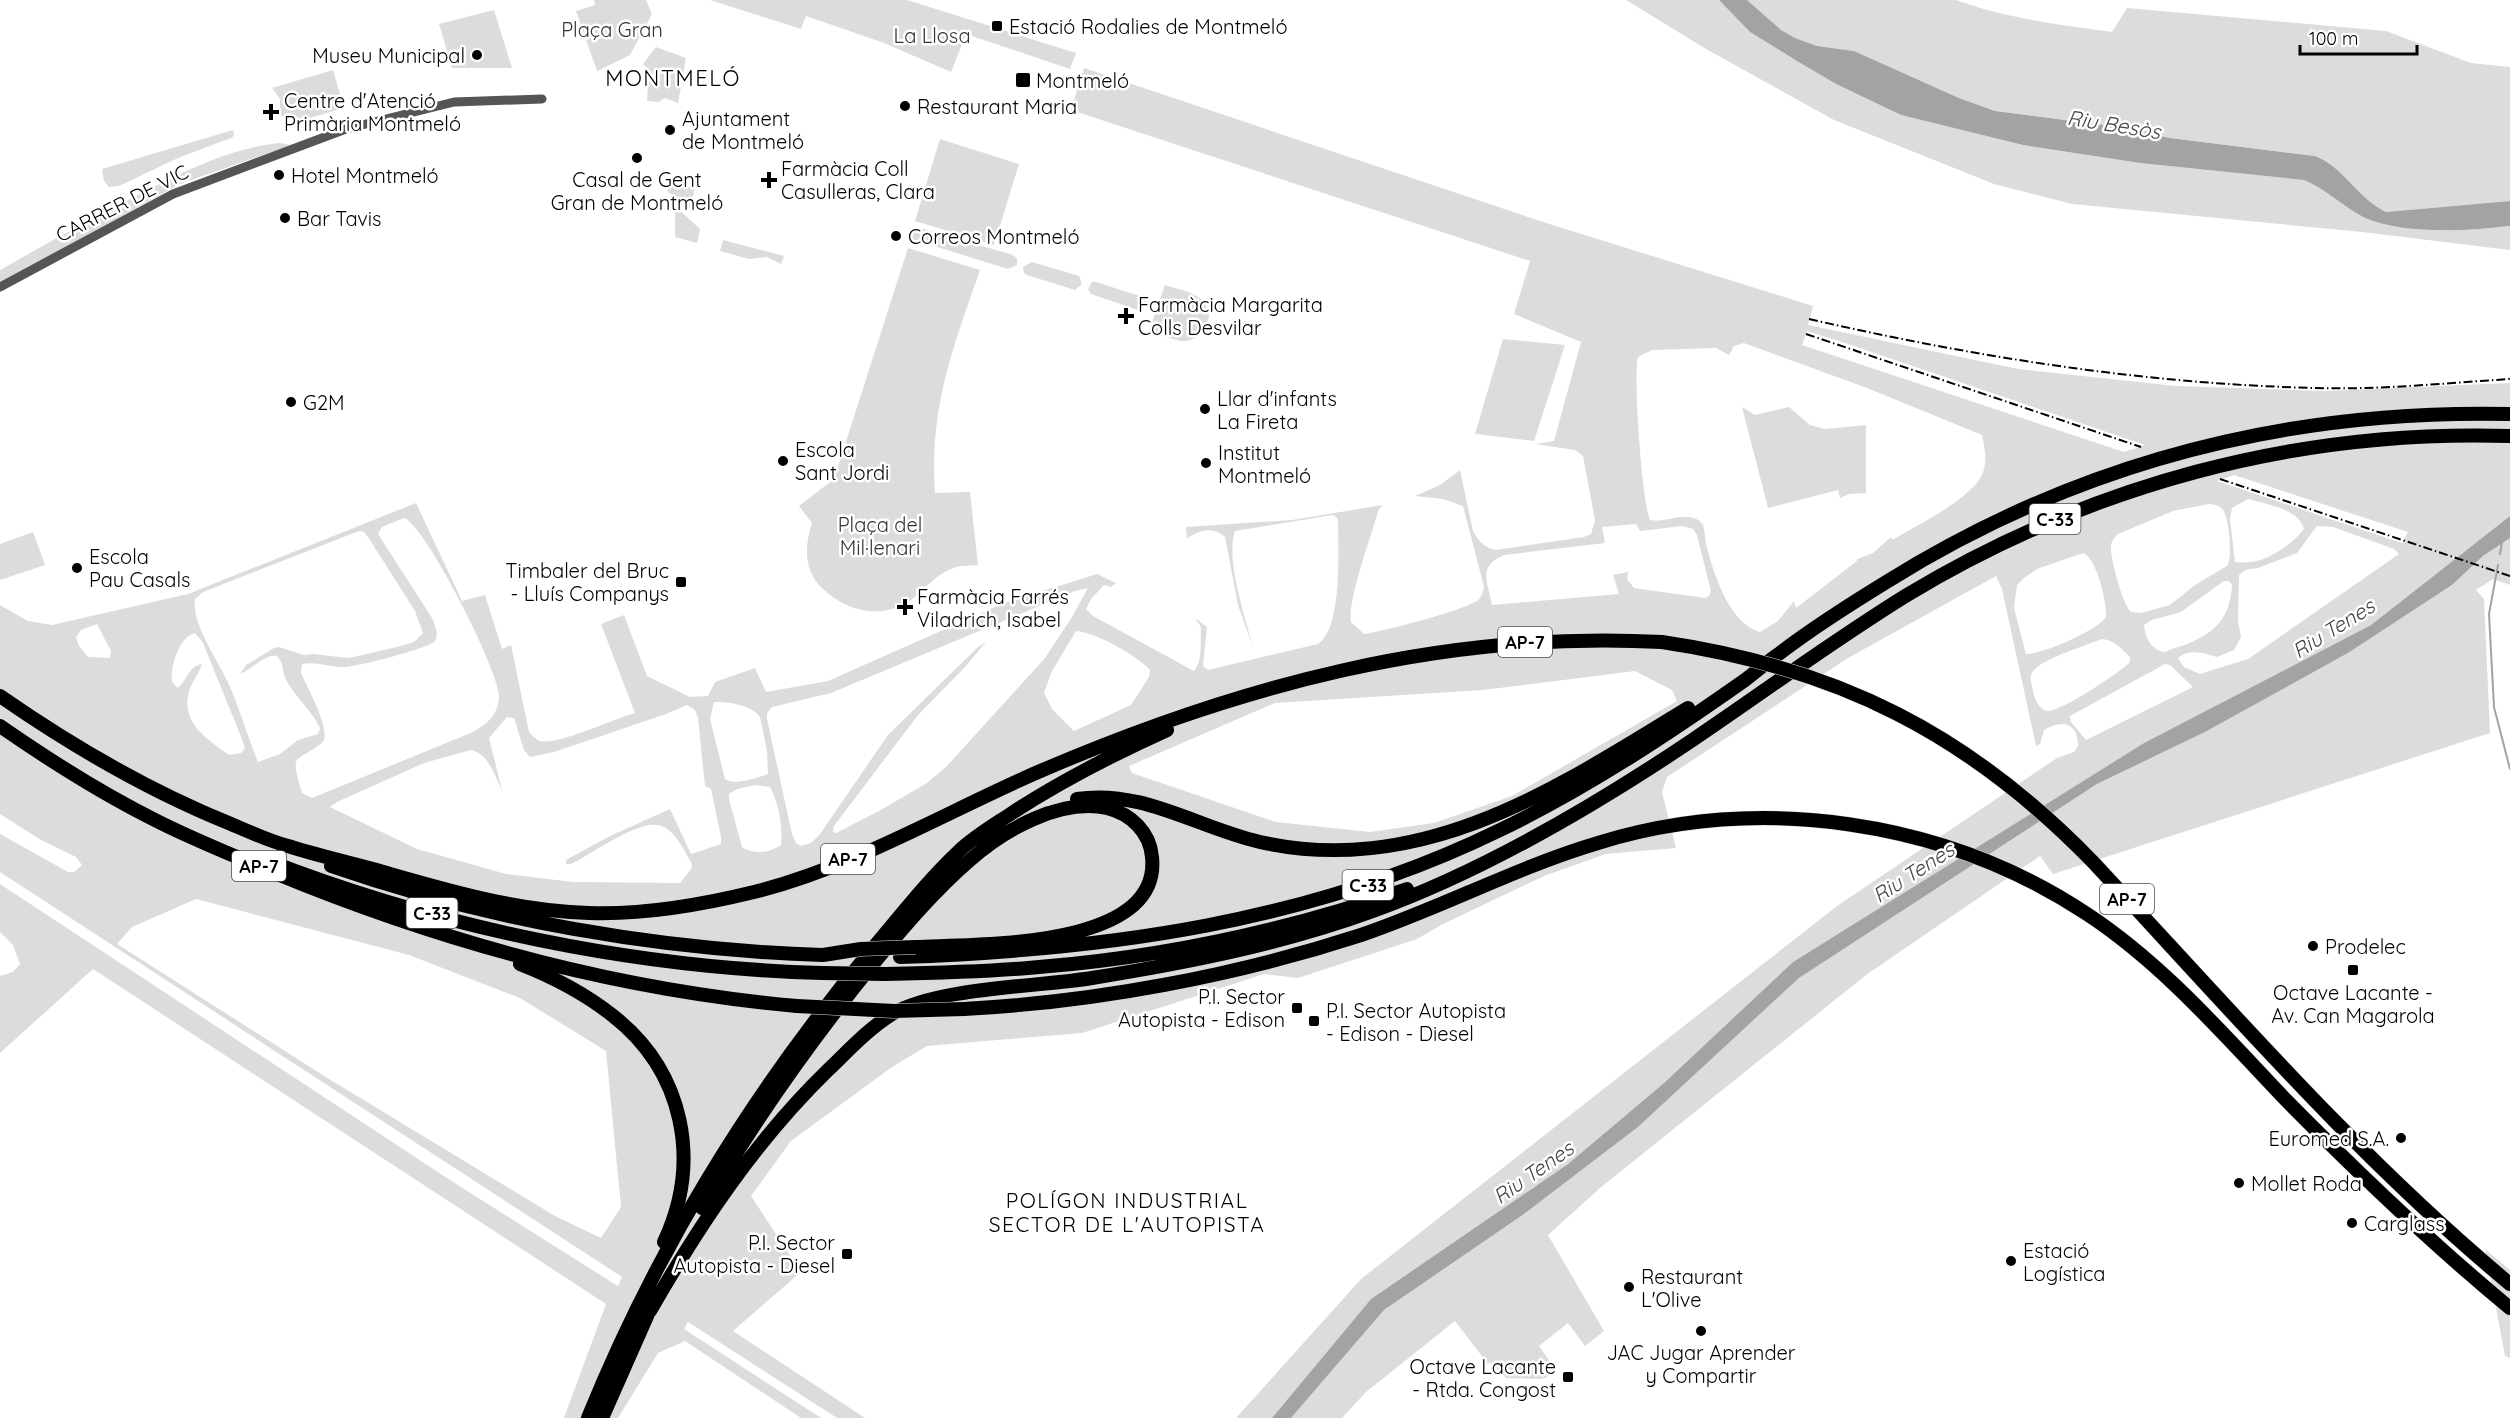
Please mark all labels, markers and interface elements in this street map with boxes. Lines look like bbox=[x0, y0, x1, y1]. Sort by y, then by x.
place label: Estació Rodalies de Montmeló bbox=[1009, 14, 1288, 39]
park label: Plaça Gran bbox=[561, 17, 663, 42]
scale bar bbox=[2300, 18, 2417, 56]
marker: Estació Rodalies de Montmeló bbox=[990, 19, 1004, 33]
park label: La Llosa bbox=[894, 23, 971, 48]
text: 100 m bbox=[2309, 27, 2358, 50]
place label: Museu Municipal bbox=[312, 43, 465, 68]
marker: Museu Municipal bbox=[470, 48, 484, 62]
district label: MONTMELÓ bbox=[605, 64, 741, 92]
place label: Montmeló bbox=[1036, 68, 1129, 93]
marker: Montmeló bbox=[1014, 71, 1032, 89]
place label: Centre d'Atenció Primària Montmeló bbox=[284, 88, 461, 136]
place label: Restaurant Maria bbox=[917, 94, 1077, 119]
marker: Restaurant Maria bbox=[898, 99, 912, 113]
marker: Centre d'Atenció Primària Montmeló bbox=[262, 103, 280, 121]
water label: Riu Besòs bbox=[2065, 104, 2164, 144]
place label: Ajuntament de Montmeló bbox=[682, 106, 804, 154]
marker: Ajuntament de Montmeló bbox=[663, 123, 677, 137]
marker: Casal de Gent Gran de Montmeló bbox=[630, 151, 644, 165]
place label: Farmàcia Coll Casulleras, Clara bbox=[781, 156, 935, 204]
street label: CARRER DE VIC bbox=[51, 159, 193, 247]
place label: Hotel Montmeló bbox=[291, 163, 439, 188]
place label: Casal de Gent Gran de Montmeló bbox=[551, 167, 723, 215]
marker: Hotel Montmeló bbox=[272, 168, 286, 182]
marker: Farmàcia Coll Casulleras, Clara bbox=[762, 173, 776, 187]
place label: Bar Tavis bbox=[297, 206, 382, 231]
marker: Bar Tavis bbox=[278, 211, 292, 225]
place label: Correos Montmeló bbox=[908, 224, 1080, 249]
marker: Correos Montmeló bbox=[889, 229, 903, 243]
place label: Farmàcia Margarita Colls Desvilar bbox=[1138, 292, 1323, 340]
marker: Farmàcia Margarita Colls Desvilar bbox=[1119, 309, 1133, 323]
place label: Llar d'infants La Fireta bbox=[1217, 386, 1337, 434]
place label: G2M bbox=[303, 390, 345, 415]
marker: G2M bbox=[284, 395, 298, 409]
marker: Llar d'infants La Fireta bbox=[1198, 402, 1212, 416]
place label: Escola Sant Jordi bbox=[795, 437, 889, 485]
place label: Institut Montmeló bbox=[1218, 440, 1311, 488]
marker: Escola Sant Jordi bbox=[776, 454, 790, 468]
marker: Institut Montmeló bbox=[1199, 456, 1213, 470]
road number: C-33 bbox=[2030, 504, 2080, 534]
park label: Plaça del Mil·lenari bbox=[838, 512, 922, 560]
place label: Escola Pau Casals bbox=[89, 544, 190, 592]
place label: Timbaler del Bruc - Lluís Companys bbox=[505, 558, 669, 606]
marker: Escola Pau Casals bbox=[70, 561, 84, 575]
marker: Timbaler del Bruc - Lluís Companys bbox=[674, 575, 688, 589]
place label: Farmàcia Farrés Viladrich, Isabel bbox=[917, 584, 1069, 632]
water label: Riu Tenes bbox=[2287, 592, 2380, 663]
marker: Farmàcia Farrés Viladrich, Isabel bbox=[898, 600, 912, 614]
road number: AP-7 bbox=[1498, 627, 1552, 657]
water label: Riu Tenes bbox=[1867, 835, 1960, 908]
road number: AP-7 bbox=[821, 844, 875, 874]
road number: AP-7 bbox=[232, 851, 286, 881]
road number: C-33 bbox=[1342, 870, 1394, 900]
road number: AP-7 bbox=[2100, 884, 2154, 914]
road number: C-33 bbox=[406, 898, 458, 928]
place label: Prodelec bbox=[2325, 934, 2406, 959]
marker: Prodelec bbox=[2306, 939, 2320, 953]
marker: Octave Lacante - Av. Can Magarola bbox=[2346, 963, 2360, 977]
place label: Octave Lacante - Av. Can Magarola bbox=[2271, 980, 2435, 1028]
place label: P.I. Sector Autopista - Edison bbox=[1118, 984, 1285, 1032]
place label: P.I. Sector Autopista - Edison - Diesel bbox=[1326, 998, 1506, 1046]
marker: P.I. Sector Autopista - Edison bbox=[1290, 1001, 1304, 1015]
marker: P.I. Sector Autopista - Edison - Diesel bbox=[1307, 1014, 1321, 1028]
place label: Euromed S.A. bbox=[2269, 1126, 2389, 1151]
marker: Euromed S.A. bbox=[2394, 1131, 2408, 1145]
water label: Riu Tenes bbox=[1488, 1134, 1579, 1209]
place label: Mollet Roda bbox=[2251, 1171, 2362, 1196]
marker: Mollet Roda bbox=[2232, 1176, 2246, 1190]
district label: POLÍGON INDUSTRIAL SECTOR DE L'AUTOPISTA bbox=[989, 1187, 1265, 1237]
place label: Carglass bbox=[2364, 1211, 2445, 1236]
marker: Carglass bbox=[2345, 1216, 2359, 1230]
place label: P.I. Sector Autopista - Diesel bbox=[673, 1230, 835, 1278]
place label: Estació Logística bbox=[2023, 1238, 2105, 1286]
marker: P.I. Sector Autopista - Diesel bbox=[840, 1247, 854, 1261]
marker: Estació Logística bbox=[2004, 1254, 2018, 1268]
place label: Restaurant L'Olive bbox=[1641, 1264, 1743, 1312]
marker: Restaurant L'Olive bbox=[1622, 1280, 1636, 1294]
marker: JAC Jugar Aprender y Compartir bbox=[1694, 1324, 1708, 1338]
place label: JAC Jugar Aprender y Compartir bbox=[1606, 1340, 1796, 1388]
place label: Octave Lacante - Rtda. Congost bbox=[1409, 1354, 1556, 1402]
marker: Octave Lacante - Rtda. Congost bbox=[1561, 1370, 1575, 1384]

